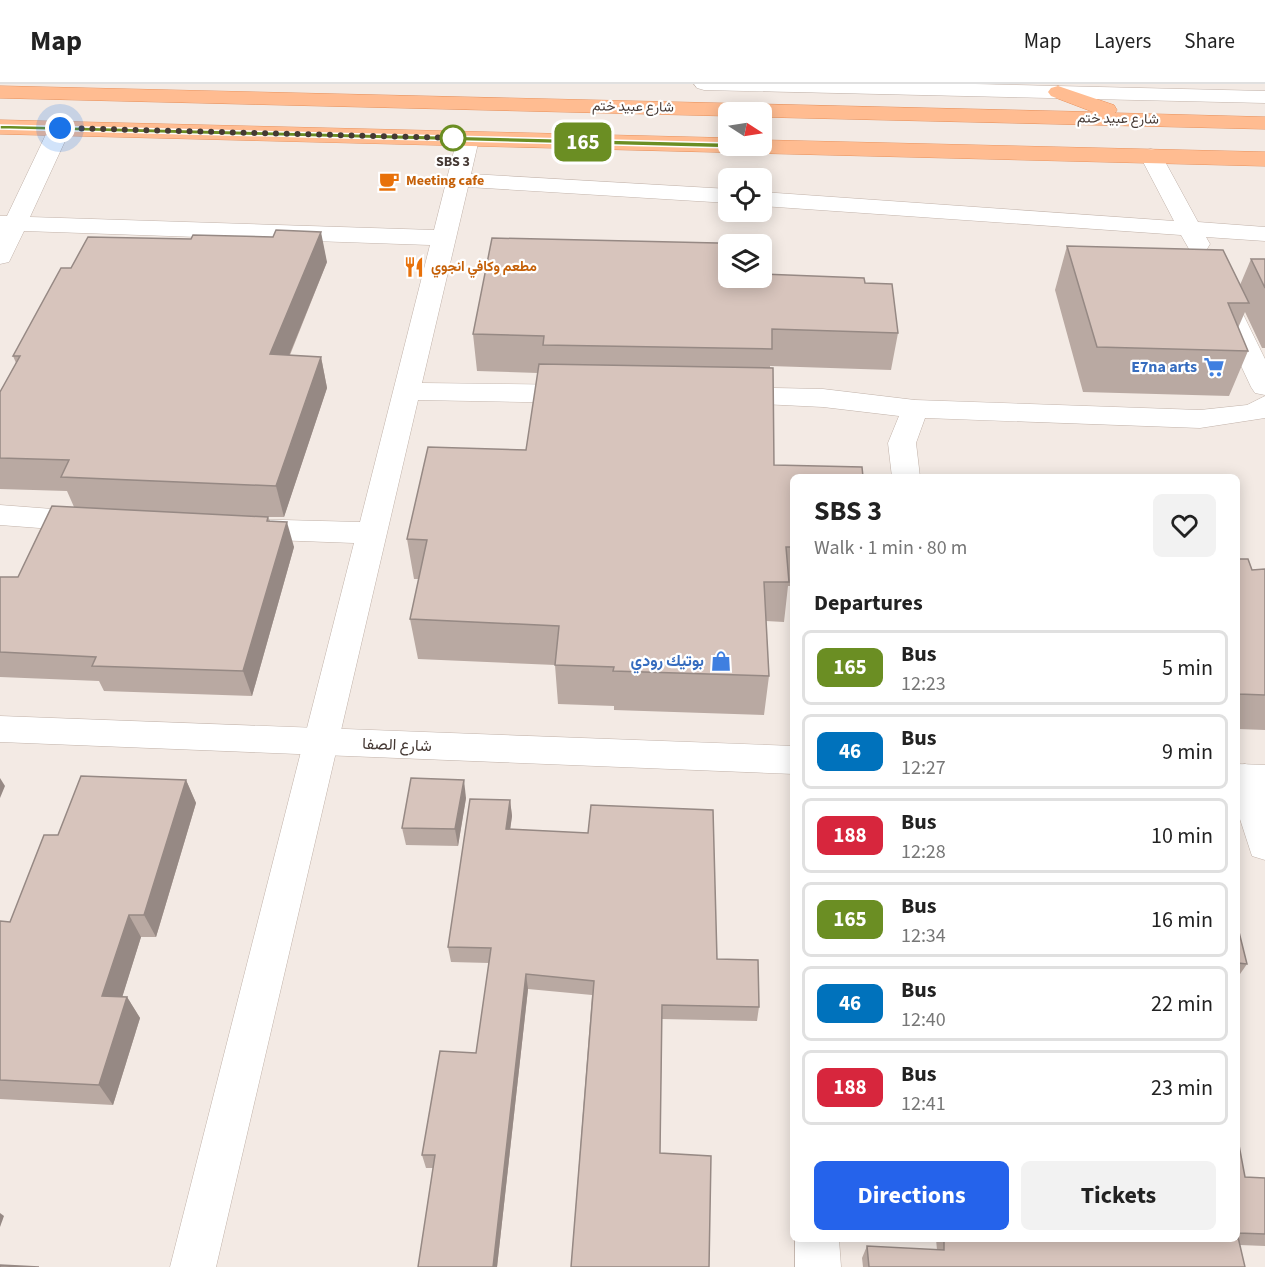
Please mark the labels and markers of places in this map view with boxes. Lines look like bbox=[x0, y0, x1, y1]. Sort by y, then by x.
marker: SBS 3 bbox=[440, 125, 466, 151]
place label: SBS 3 bbox=[436, 152, 470, 172]
cafe icon: Meeting cafe bbox=[377, 169, 401, 193]
place label: Meeting cafe bbox=[406, 171, 484, 191]
restaurant icon: مطعم وكافي انجوي bbox=[402, 255, 426, 279]
place label: مطعم وكافي انجوي bbox=[431, 257, 537, 278]
supermarket icon: E7na arts bbox=[1202, 355, 1226, 379]
place label: E7na arts bbox=[1131, 356, 1197, 378]
shop icon: بوتيك رودي bbox=[709, 649, 733, 673]
place label: بوتيك رودي bbox=[631, 650, 704, 674]

